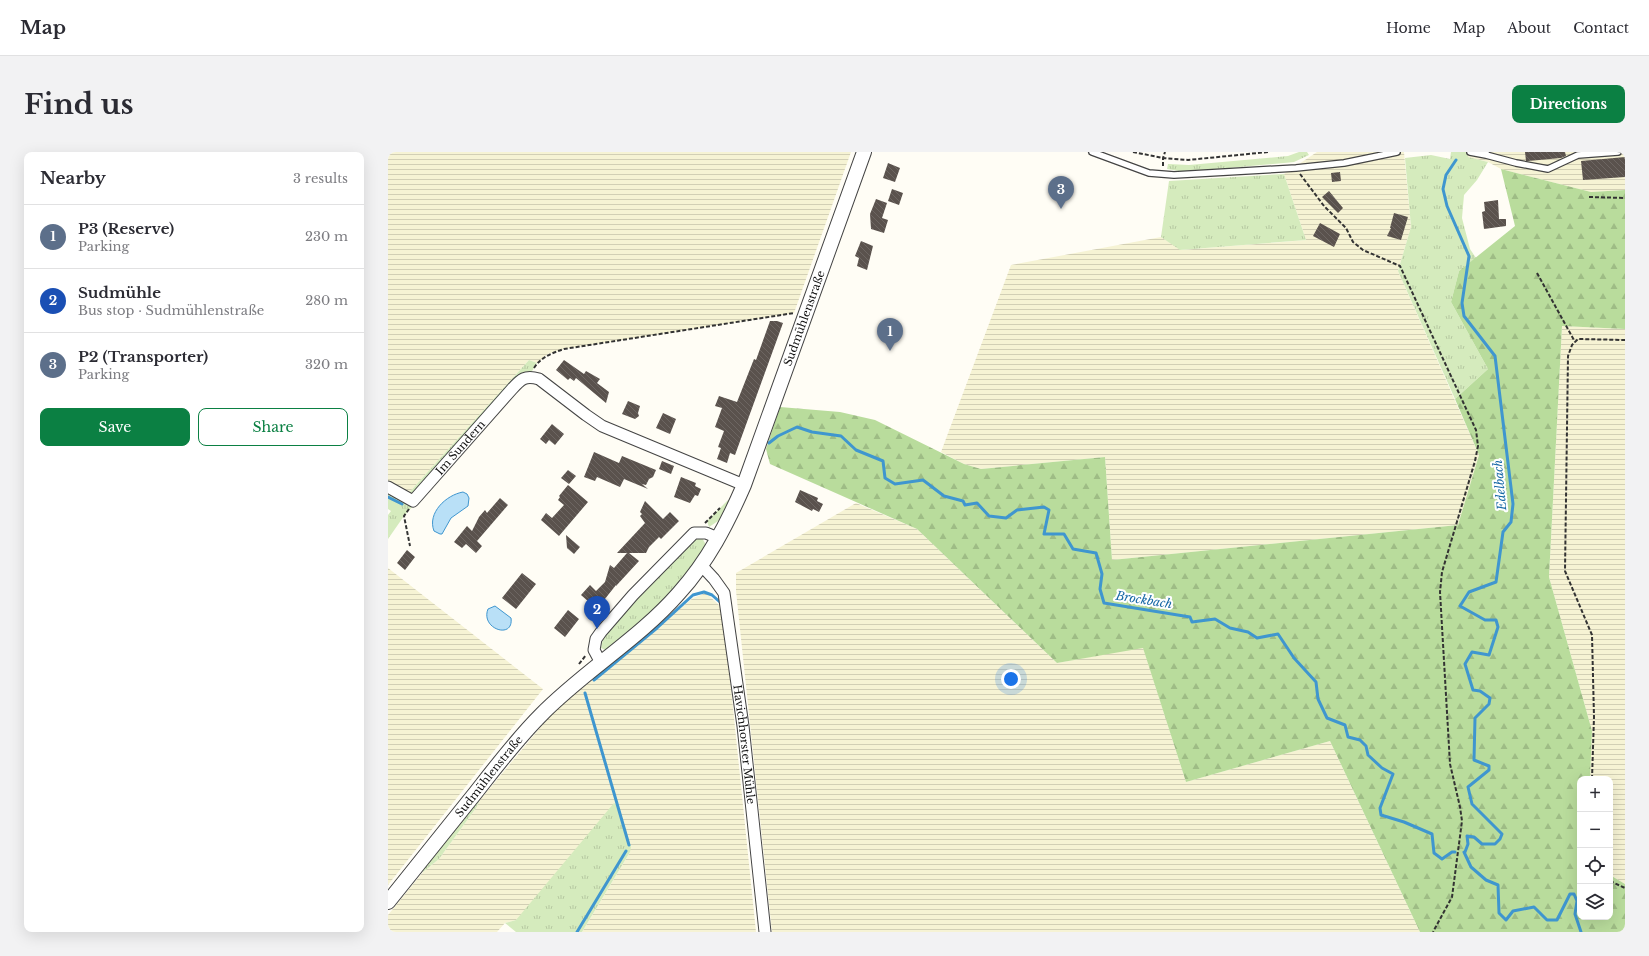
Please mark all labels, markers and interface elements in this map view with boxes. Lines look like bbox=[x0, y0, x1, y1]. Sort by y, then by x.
text: Map bbox=[20, 16, 66, 39]
text: Home bbox=[1386, 19, 1431, 37]
text: Map bbox=[1453, 19, 1485, 37]
text: About bbox=[1507, 19, 1551, 37]
text: Contact bbox=[1573, 19, 1629, 37]
button: Directions bbox=[1512, 85, 1625, 123]
text: Find us bbox=[24, 87, 134, 122]
text: Nearby bbox=[40, 168, 106, 189]
text: 3 results bbox=[293, 170, 348, 187]
pin: 3 bbox=[1048, 176, 1074, 209]
text: P3 (Reserve) bbox=[78, 219, 174, 238]
text: 1 bbox=[50, 228, 56, 245]
text: 230 m bbox=[305, 228, 348, 245]
text: Parking bbox=[78, 238, 129, 255]
street label: Sudmühlenstraße bbox=[780, 269, 828, 368]
text: Sudmühle bbox=[78, 283, 161, 302]
text: 2 bbox=[49, 292, 57, 309]
text: 280 m bbox=[305, 292, 348, 309]
text: Bus stop · Sudmühlenstraße bbox=[78, 302, 264, 319]
pin: 1 bbox=[877, 318, 903, 351]
text: P2 (Transporter) bbox=[78, 347, 208, 366]
text: 3 bbox=[49, 356, 57, 373]
text: 320 m bbox=[305, 356, 348, 373]
text: Parking bbox=[78, 366, 129, 383]
button: Save bbox=[40, 408, 190, 446]
button: Share bbox=[198, 408, 348, 446]
street label: Im Sundern bbox=[432, 417, 488, 478]
water label: Edelbach bbox=[1490, 459, 1509, 512]
water label: Brockbach bbox=[1114, 587, 1174, 611]
pin: 2 bbox=[584, 596, 610, 629]
your location bbox=[1001, 669, 1021, 689]
street label: Havichhorster Mühle bbox=[730, 684, 758, 805]
street label: Sudmühlenstraße bbox=[452, 733, 526, 820]
map controls bbox=[1577, 776, 1613, 920]
button: + bbox=[1577, 776, 1613, 812]
button: − bbox=[1577, 812, 1613, 848]
button: locate bbox=[1577, 848, 1613, 884]
button: layers bbox=[1577, 884, 1613, 920]

